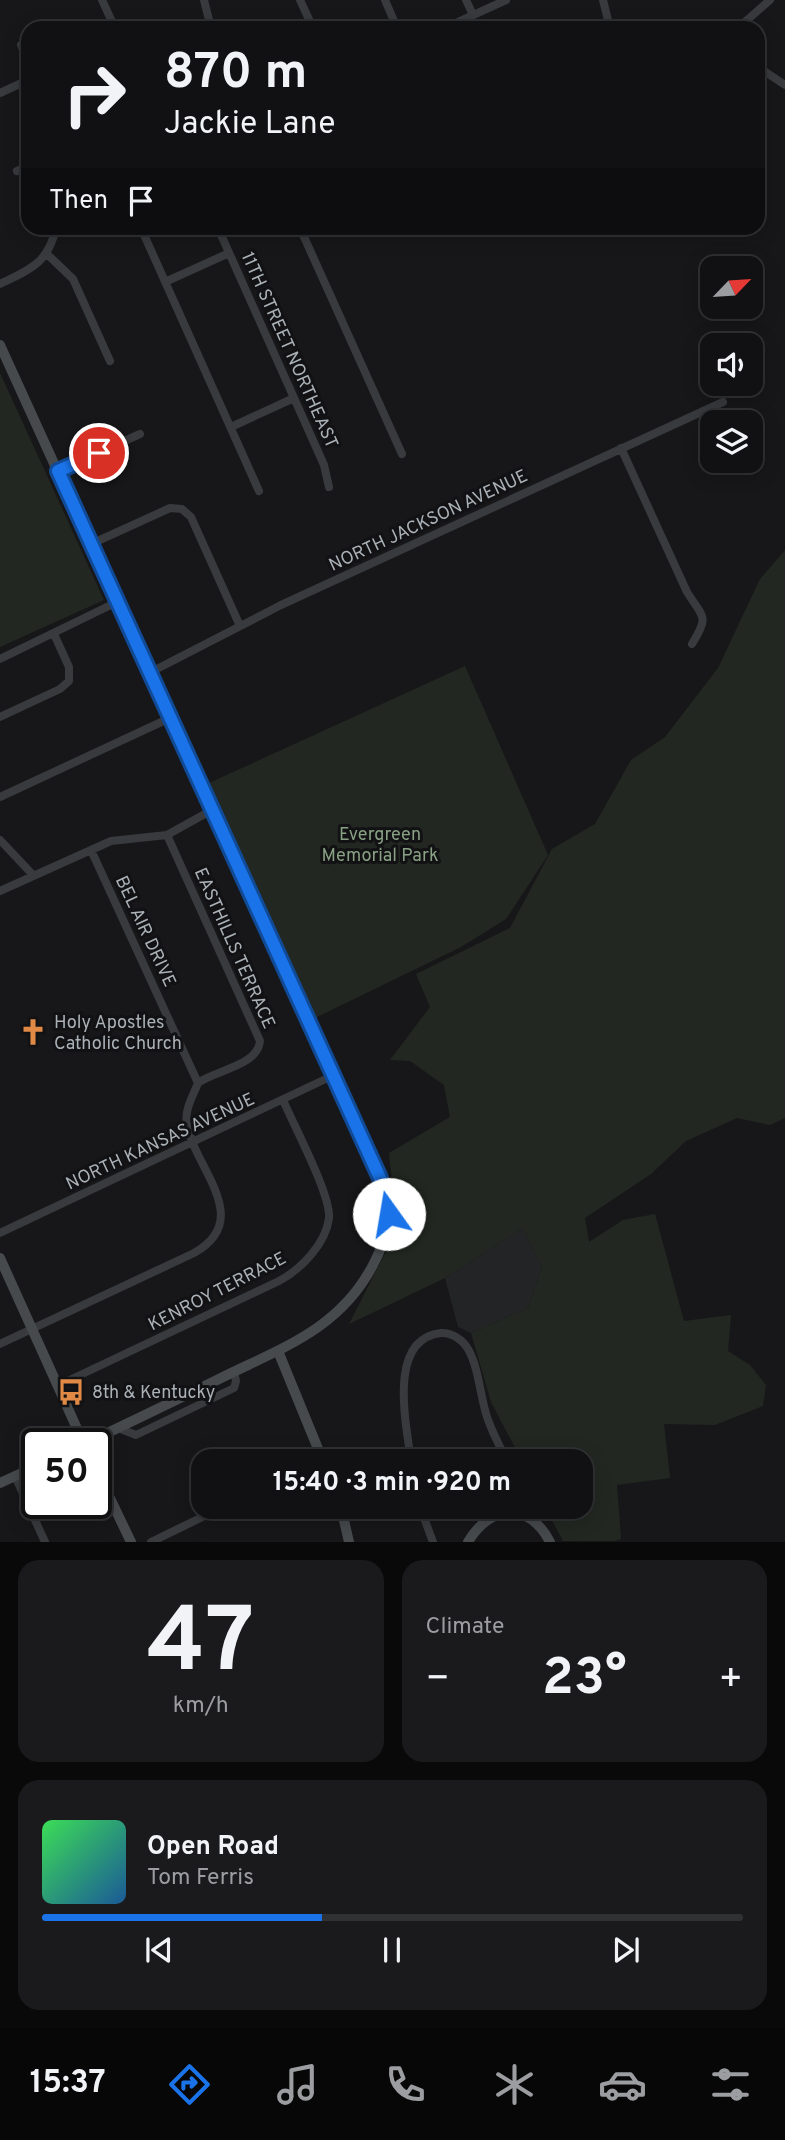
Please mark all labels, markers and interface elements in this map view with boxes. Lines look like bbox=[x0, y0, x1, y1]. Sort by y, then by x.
text: 870 m bbox=[164, 44, 308, 106]
icon: right bbox=[49, 49, 140, 140]
text: Jackie Lane bbox=[164, 105, 336, 145]
icon: arrive bbox=[122, 182, 160, 220]
text: Then bbox=[49, 185, 108, 218]
street label: 11TH STREET NORTHEAST bbox=[235, 249, 342, 453]
north arrow bbox=[700, 256, 763, 318]
map controls bbox=[700, 256, 763, 473]
button: sound bbox=[700, 333, 763, 396]
button: layers bbox=[700, 410, 763, 473]
pin bbox=[69, 423, 129, 483]
icon: arrive bbox=[80, 434, 118, 472]
street label: NORTH JACKSON AVENUE bbox=[326, 465, 532, 578]
park label: Evergreen Memorial Park bbox=[322, 824, 438, 868]
street label: EASTHILLS TERRACE bbox=[188, 865, 279, 1033]
street label: BEL AIR DRIVE bbox=[109, 872, 180, 991]
place label: Holy Apostles Catholic Church bbox=[54, 1012, 182, 1056]
church icon: Holy Apostles Catholic Church bbox=[18, 1017, 48, 1047]
street label: NORTH KANSAS AVENUE bbox=[62, 1088, 259, 1196]
position arrow bbox=[352, 1177, 426, 1251]
street label: KENROY TERRACE bbox=[145, 1248, 291, 1337]
bus stop icon: 8th & Kentucky bbox=[56, 1377, 86, 1407]
place label: 8th & Kentucky bbox=[92, 1382, 215, 1405]
speed limit sign: 50 bbox=[21, 1428, 112, 1519]
text: 15:40 · 3 min · 920 m bbox=[273, 1467, 511, 1500]
text: 47 bbox=[147, 1589, 254, 1704]
text: Climate bbox=[426, 1613, 504, 1642]
text: 23° bbox=[542, 1647, 627, 1713]
text: − bbox=[426, 1656, 450, 1705]
text: + bbox=[718, 1656, 743, 1705]
text: km/h bbox=[173, 1692, 229, 1721]
text: Open Road bbox=[147, 1831, 279, 1864]
text: Tom Ferris bbox=[147, 1864, 254, 1893]
icon: previous bbox=[140, 1931, 178, 1969]
icon: pause bbox=[373, 1931, 411, 1969]
icon: next bbox=[607, 1931, 645, 1969]
icon: directions bbox=[165, 2060, 214, 2109]
icon: music bbox=[273, 2060, 322, 2109]
icon: phone bbox=[381, 2060, 430, 2109]
icon: climate bbox=[490, 2060, 539, 2109]
icon: car bbox=[598, 2060, 647, 2109]
icon: filters bbox=[706, 2060, 755, 2109]
text: 15:37 bbox=[30, 2064, 106, 2104]

